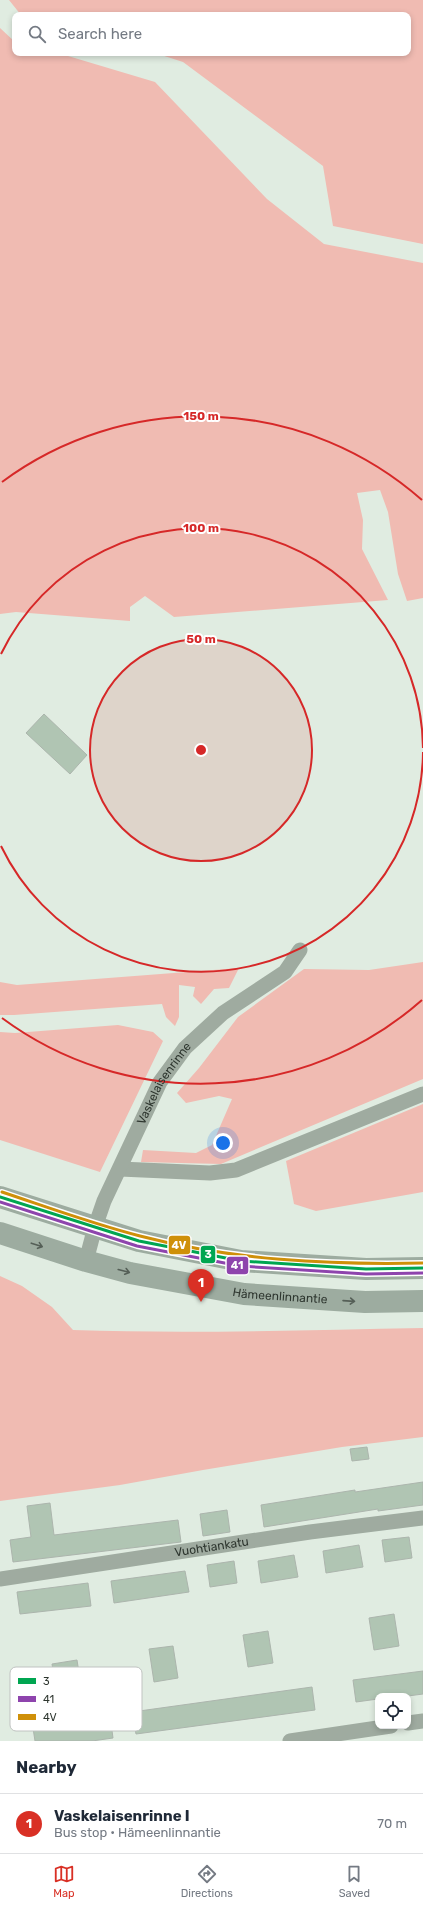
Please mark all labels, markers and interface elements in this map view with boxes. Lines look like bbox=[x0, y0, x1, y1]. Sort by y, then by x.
search box bbox=[12, 12, 411, 56]
icon: search bbox=[26, 23, 48, 45]
text: Search here bbox=[58, 25, 142, 43]
text: 150 m bbox=[183, 409, 219, 423]
text: 100 m bbox=[183, 521, 219, 535]
text: 50 m bbox=[186, 632, 216, 646]
centre of rings bbox=[194, 743, 208, 757]
street label: Vaskelaisenrinne bbox=[134, 1039, 194, 1127]
your location bbox=[213, 1133, 233, 1153]
line badge: 4V bbox=[168, 1235, 191, 1255]
text: 4V bbox=[172, 1239, 187, 1252]
one-way arrow bbox=[30, 1242, 43, 1249]
line badge: 3 bbox=[200, 1245, 216, 1264]
text: 3 bbox=[204, 1248, 212, 1261]
line badge: 41 bbox=[226, 1256, 249, 1275]
text: 41 bbox=[231, 1259, 243, 1272]
one-way arrow bbox=[117, 1268, 130, 1275]
pin: 1 bbox=[188, 1269, 214, 1302]
street label: Hämeenlinnantie bbox=[231, 1285, 328, 1307]
one-way arrow bbox=[342, 1297, 355, 1304]
street label: Vuohtiankatu bbox=[174, 1534, 250, 1559]
legend bbox=[10, 1667, 142, 1731]
text: 3 bbox=[43, 1675, 50, 1688]
text: 41 bbox=[43, 1693, 54, 1706]
map controls bbox=[375, 1693, 411, 1729]
button: locate bbox=[375, 1693, 411, 1729]
text: 4V bbox=[43, 1711, 57, 1724]
text: Nearby bbox=[16, 1757, 77, 1777]
text: Vaskelaisenrinne I bbox=[54, 1807, 190, 1825]
text: 1 bbox=[26, 1816, 32, 1831]
text: 70 m bbox=[377, 1816, 407, 1831]
text: Bus stop · Hämeenlinnantie bbox=[54, 1825, 221, 1840]
tab: Map bbox=[53, 1863, 75, 1900]
tab: Directions bbox=[181, 1863, 233, 1900]
tab: Saved bbox=[339, 1863, 370, 1900]

